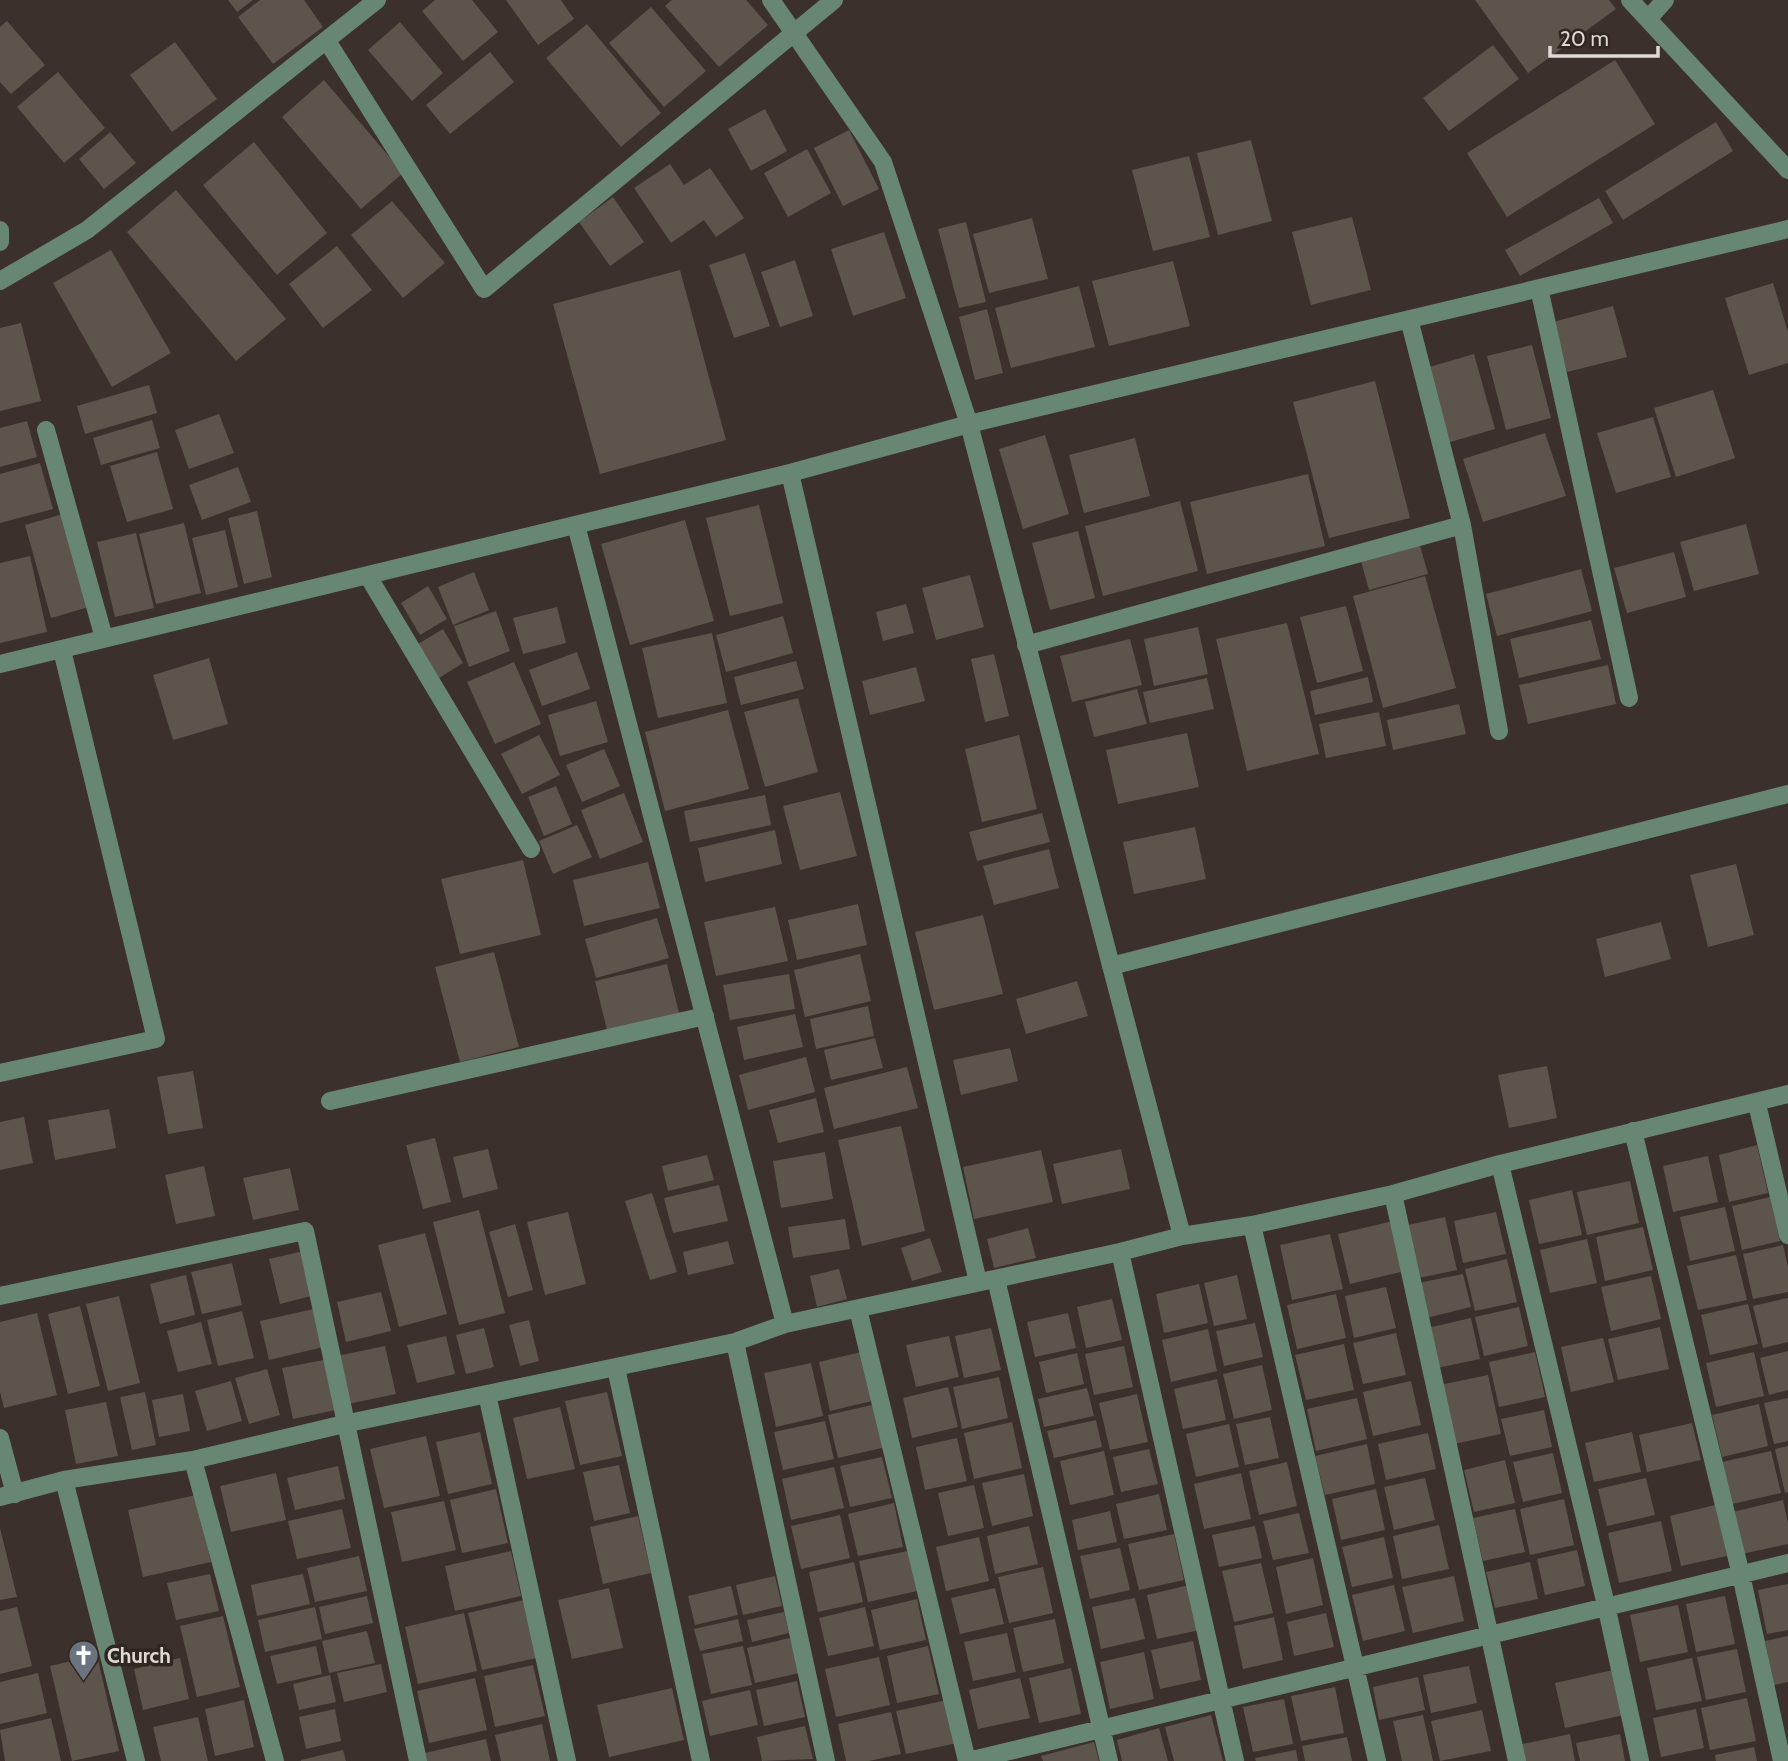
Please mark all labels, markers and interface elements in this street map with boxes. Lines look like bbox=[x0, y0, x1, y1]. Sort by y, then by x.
scale bar bbox=[1550, 14, 1658, 58]
text: 20 m bbox=[1560, 26, 1609, 51]
church icon: Church bbox=[67, 1639, 101, 1683]
place label: Church bbox=[107, 1643, 171, 1668]

